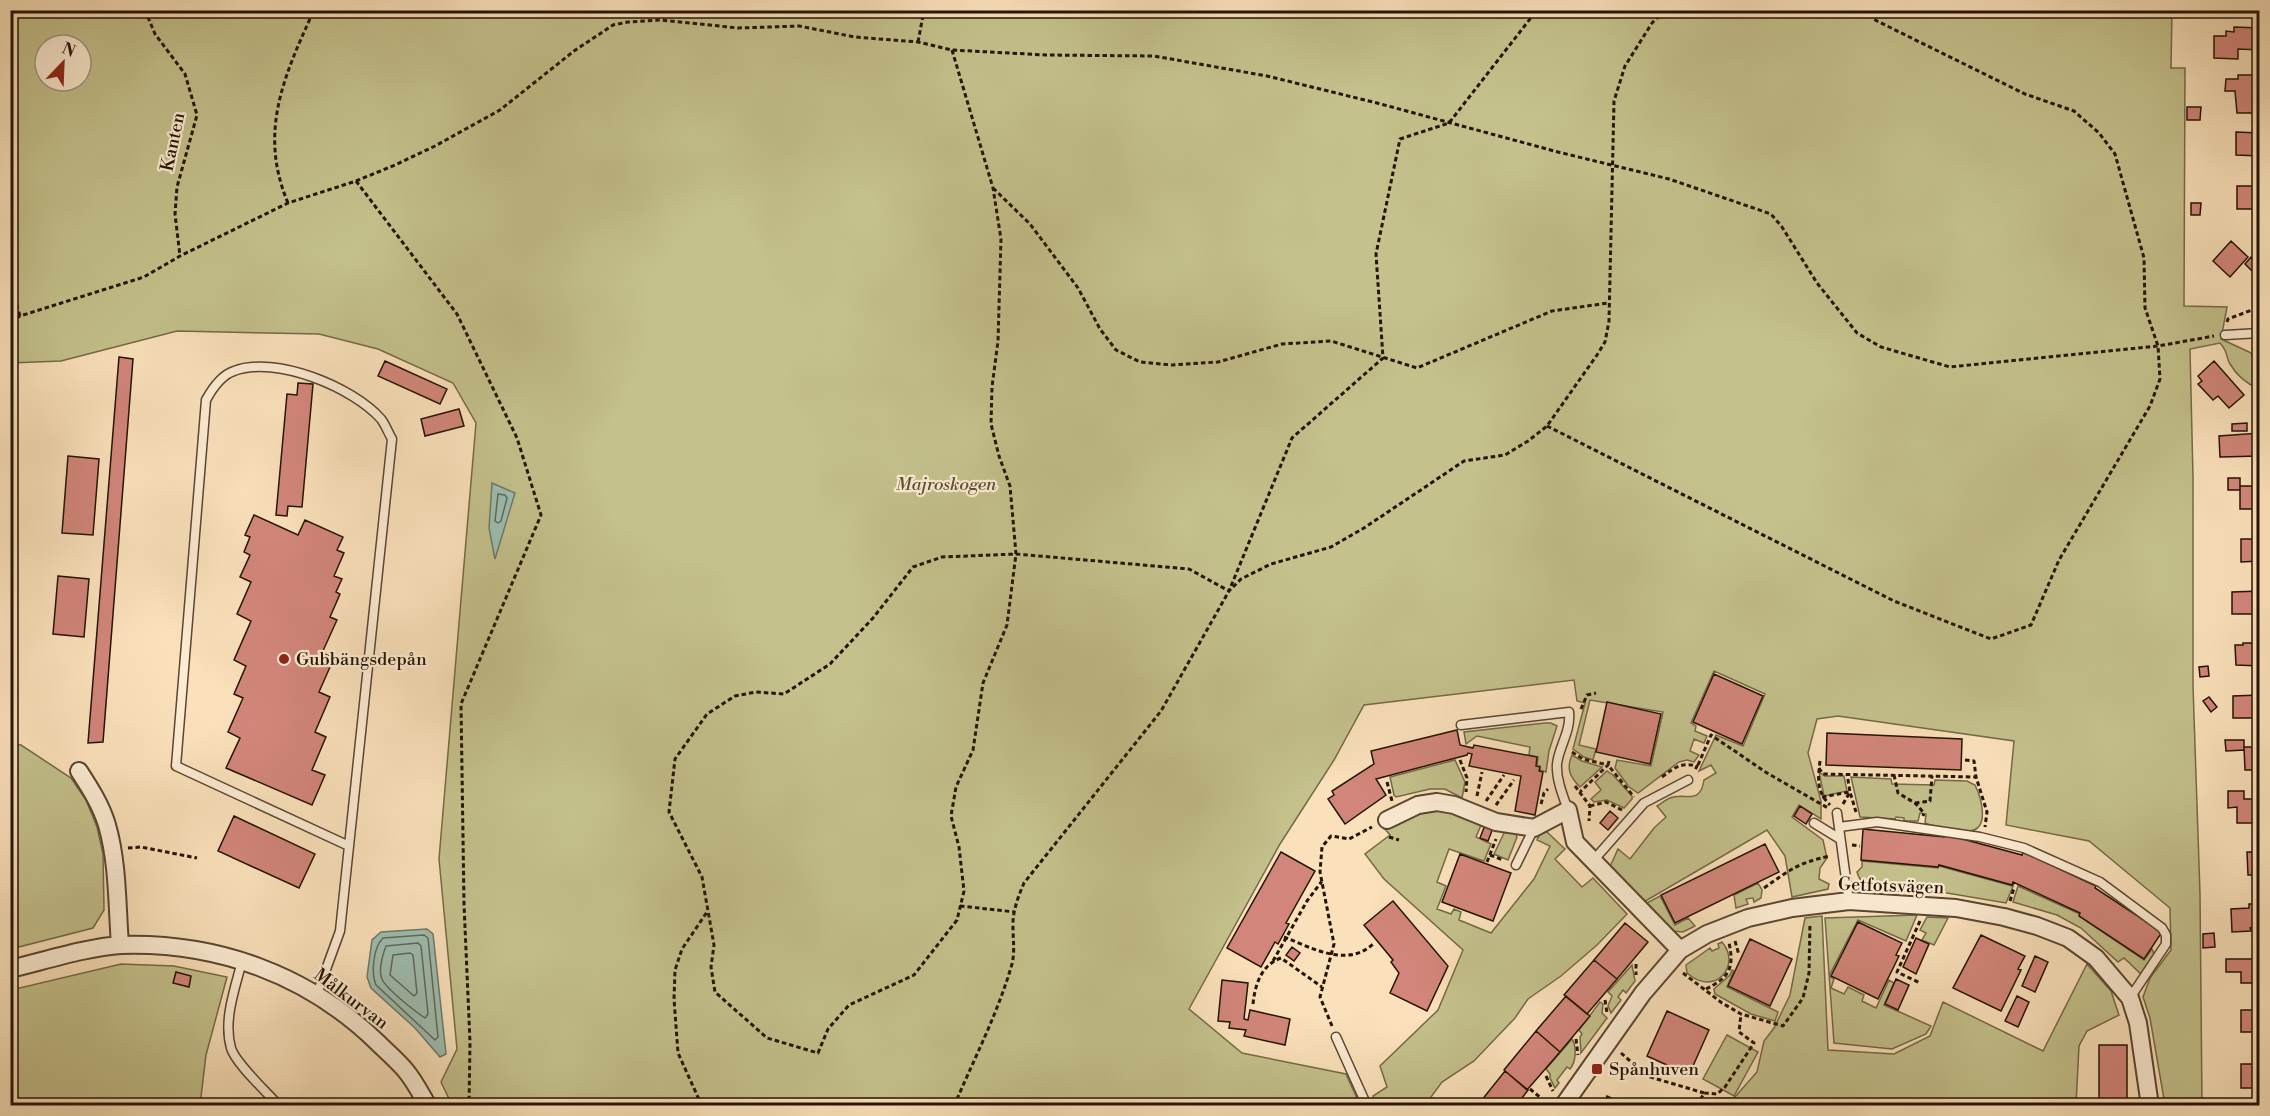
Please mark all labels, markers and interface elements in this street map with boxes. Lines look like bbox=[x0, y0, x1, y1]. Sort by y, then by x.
north arrow bbox=[33, 33, 93, 93]
text: N bbox=[59, 38, 79, 62]
street label: Kanten bbox=[156, 110, 191, 174]
park label: Majroskogen bbox=[896, 473, 997, 496]
place label: Gubbängsdepån bbox=[296, 648, 427, 671]
marker: Gubbängsdepån bbox=[277, 652, 291, 666]
street label: Getfotsvägen bbox=[1837, 873, 1945, 899]
street label: Målkurvan bbox=[309, 963, 393, 1035]
place label: Spånhuven bbox=[1609, 1058, 1699, 1081]
marker: Spånhuven bbox=[1590, 1062, 1604, 1076]

